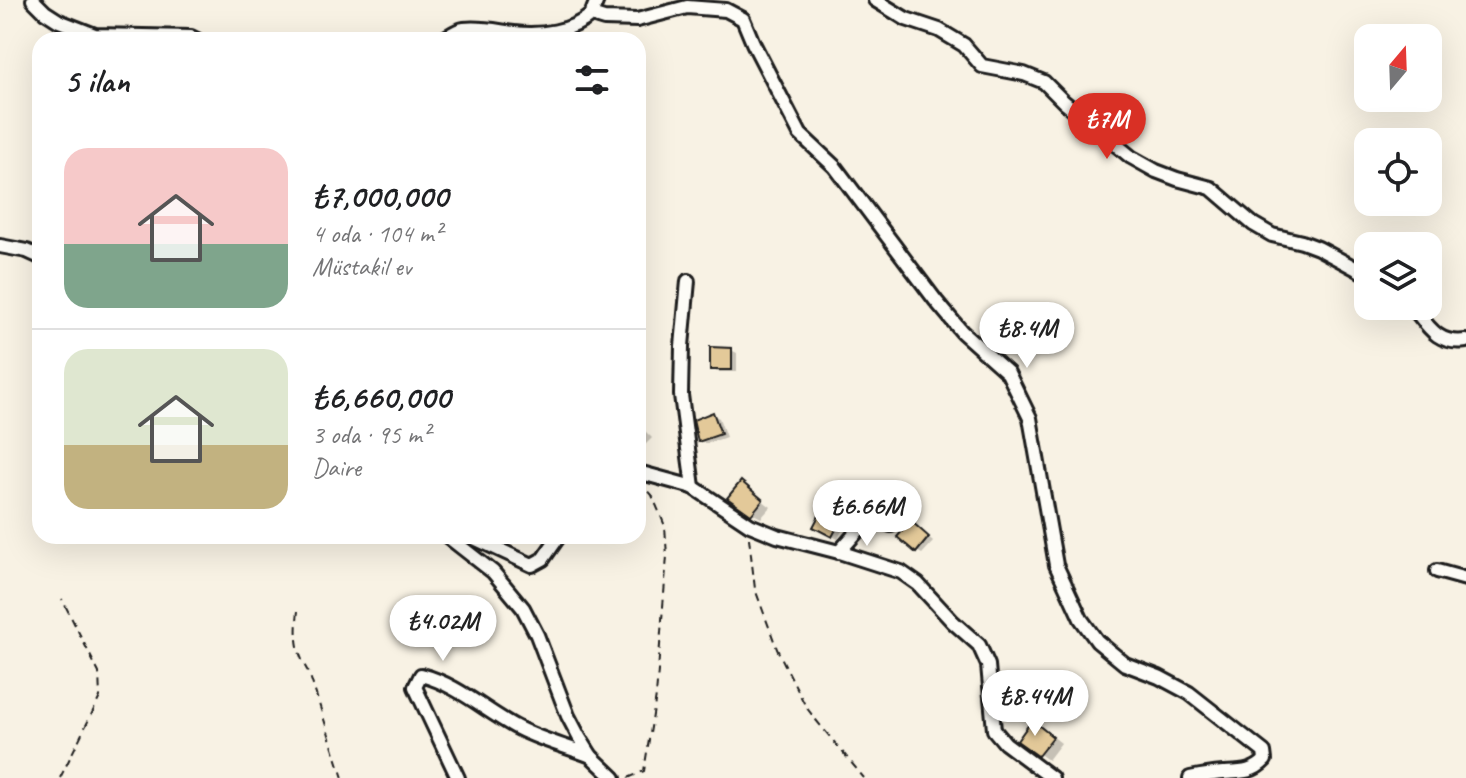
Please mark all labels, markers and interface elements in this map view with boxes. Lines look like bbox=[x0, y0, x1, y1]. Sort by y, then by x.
north arrow bbox=[1354, 24, 1442, 112]
map controls bbox=[1354, 24, 1442, 320]
icon: filters bbox=[570, 58, 614, 102]
text: 5 ilan bbox=[64, 59, 129, 102]
pin: ₺7M bbox=[1068, 93, 1146, 161]
text: ₺7M bbox=[1086, 102, 1128, 135]
button: locate bbox=[1354, 128, 1442, 216]
text: ₺7,000,000 bbox=[312, 174, 448, 217]
icon: home bbox=[128, 180, 224, 276]
text: 4 oda · 104 m² bbox=[312, 217, 442, 250]
button: layers bbox=[1354, 232, 1442, 320]
text: Müstakil ev bbox=[312, 250, 411, 283]
pin: ₺8.4M bbox=[971, 302, 1083, 370]
text: ₺8.4M bbox=[997, 311, 1057, 344]
text: ₺6,660,000 bbox=[312, 375, 450, 418]
icon: home bbox=[128, 381, 224, 477]
text: 3 oda · 95 m² bbox=[312, 418, 430, 451]
text: Daire bbox=[312, 451, 361, 484]
pin: ₺6.66M bbox=[802, 480, 932, 548]
text: ₺6.66M bbox=[831, 489, 903, 522]
pin: ₺4.02M bbox=[378, 595, 508, 663]
text: ₺4.02M bbox=[408, 604, 478, 637]
pin: ₺8.44M bbox=[970, 670, 1100, 738]
text: ₺8.44M bbox=[1000, 679, 1070, 712]

